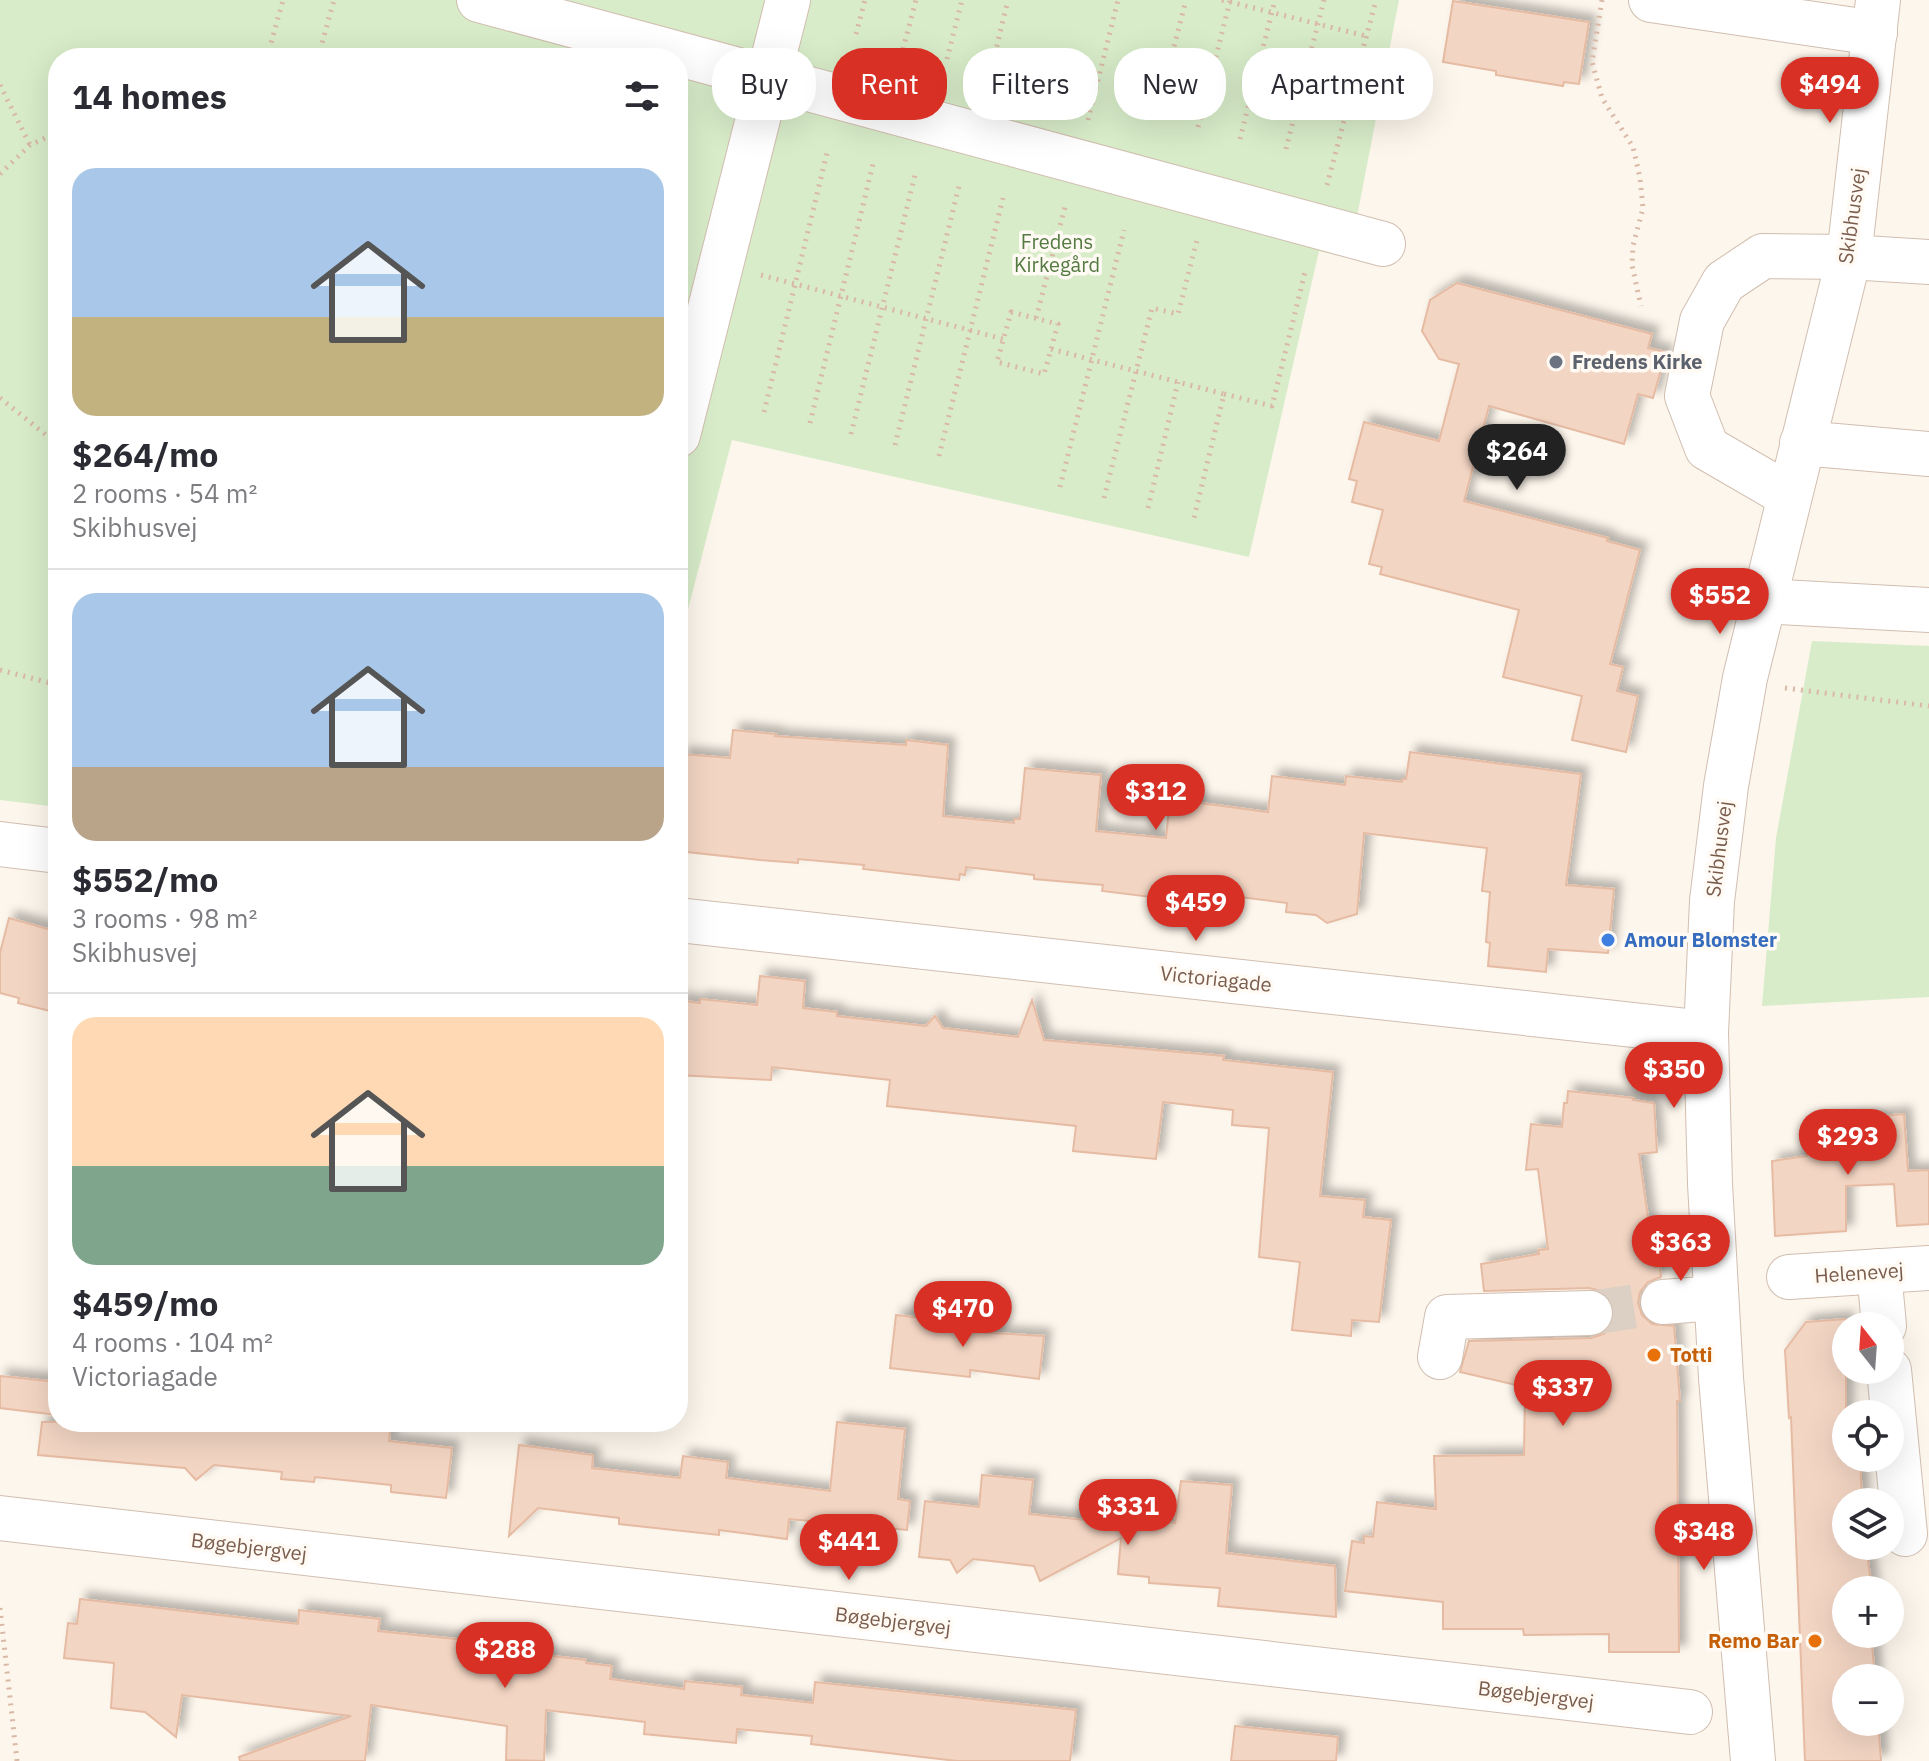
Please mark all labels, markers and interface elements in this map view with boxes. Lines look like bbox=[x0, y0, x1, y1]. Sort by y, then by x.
chip: Buy bbox=[712, 48, 816, 120]
chip: Rent bbox=[832, 48, 947, 120]
chip: Filters bbox=[963, 48, 1098, 120]
chip: New bbox=[1114, 48, 1226, 120]
chip: Apartment bbox=[1242, 48, 1433, 120]
pin: $494 bbox=[1783, 57, 1877, 125]
text: $494 bbox=[1799, 66, 1861, 100]
text: 14 homes bbox=[72, 74, 227, 118]
icon: filters bbox=[620, 74, 664, 118]
street label: Skibhusvej bbox=[1831, 166, 1872, 266]
icon: home bbox=[296, 220, 440, 364]
park label: Fredens Kirkegård bbox=[1014, 228, 1100, 278]
place label: Fredens Kirke bbox=[1572, 348, 1702, 375]
marker: Fredens Kirke bbox=[1547, 353, 1565, 371]
pin: $264 bbox=[1470, 424, 1564, 492]
text: $264/mo bbox=[72, 432, 219, 476]
text: $264 bbox=[1486, 433, 1548, 467]
text: 2 rooms · 54 m² bbox=[72, 476, 257, 510]
text: Skibhusvej bbox=[72, 510, 198, 544]
pin: $552 bbox=[1673, 568, 1767, 636]
text: $552 bbox=[1689, 577, 1751, 611]
icon: home bbox=[296, 645, 440, 789]
pin: $312 bbox=[1109, 764, 1203, 832]
text: $312 bbox=[1125, 773, 1187, 807]
street label: Skibhusvej bbox=[1699, 799, 1738, 899]
text: $552/mo bbox=[72, 857, 219, 901]
pin: $459 bbox=[1149, 875, 1243, 943]
text: $459 bbox=[1165, 884, 1227, 918]
text: 3 rooms · 98 m² bbox=[72, 901, 257, 935]
place label: Amour Blomster bbox=[1624, 926, 1777, 953]
marker: Amour Blomster bbox=[1599, 931, 1617, 949]
text: Skibhusvej bbox=[72, 935, 198, 969]
street label: Victoriagade bbox=[1159, 959, 1273, 998]
pin: $350 bbox=[1627, 1042, 1721, 1110]
text: $350 bbox=[1643, 1051, 1705, 1085]
icon: home bbox=[296, 1069, 440, 1213]
pin: $293 bbox=[1801, 1109, 1895, 1177]
text: $293 bbox=[1817, 1118, 1879, 1152]
pin: $363 bbox=[1634, 1215, 1728, 1283]
text: $363 bbox=[1650, 1224, 1712, 1258]
street label: Helenevej bbox=[1813, 1256, 1904, 1289]
text: $459/mo bbox=[72, 1281, 219, 1325]
pin: $470 bbox=[916, 1281, 1010, 1349]
text: $470 bbox=[932, 1290, 994, 1324]
north arrow bbox=[1832, 1312, 1904, 1384]
map controls bbox=[1832, 1312, 1904, 1736]
text: 4 rooms · 104 m² bbox=[72, 1325, 273, 1359]
place label: Totti bbox=[1670, 1341, 1712, 1368]
marker: Totti bbox=[1645, 1346, 1663, 1364]
text: Victoriagade bbox=[72, 1359, 218, 1393]
pin: $337 bbox=[1516, 1360, 1610, 1428]
text: $337 bbox=[1532, 1369, 1594, 1403]
button: locate bbox=[1832, 1400, 1904, 1472]
pin: $331 bbox=[1081, 1479, 1175, 1547]
text: $331 bbox=[1097, 1488, 1159, 1522]
button: layers bbox=[1832, 1488, 1904, 1560]
pin: $348 bbox=[1657, 1504, 1751, 1572]
text: $348 bbox=[1673, 1513, 1735, 1547]
pin: $441 bbox=[802, 1514, 896, 1582]
text: $441 bbox=[818, 1523, 880, 1557]
street label: Bøgebjergvej bbox=[190, 1526, 309, 1567]
button: + bbox=[1832, 1576, 1904, 1648]
street label: Bøgebjergvej bbox=[834, 1600, 953, 1641]
pin: $288 bbox=[458, 1622, 552, 1690]
place label: Remo Bar bbox=[1708, 1627, 1799, 1654]
text: $288 bbox=[474, 1631, 536, 1665]
marker: Remo Bar bbox=[1806, 1632, 1824, 1650]
button: − bbox=[1832, 1664, 1904, 1736]
street label: Bøgebjergvej bbox=[1477, 1674, 1596, 1715]

